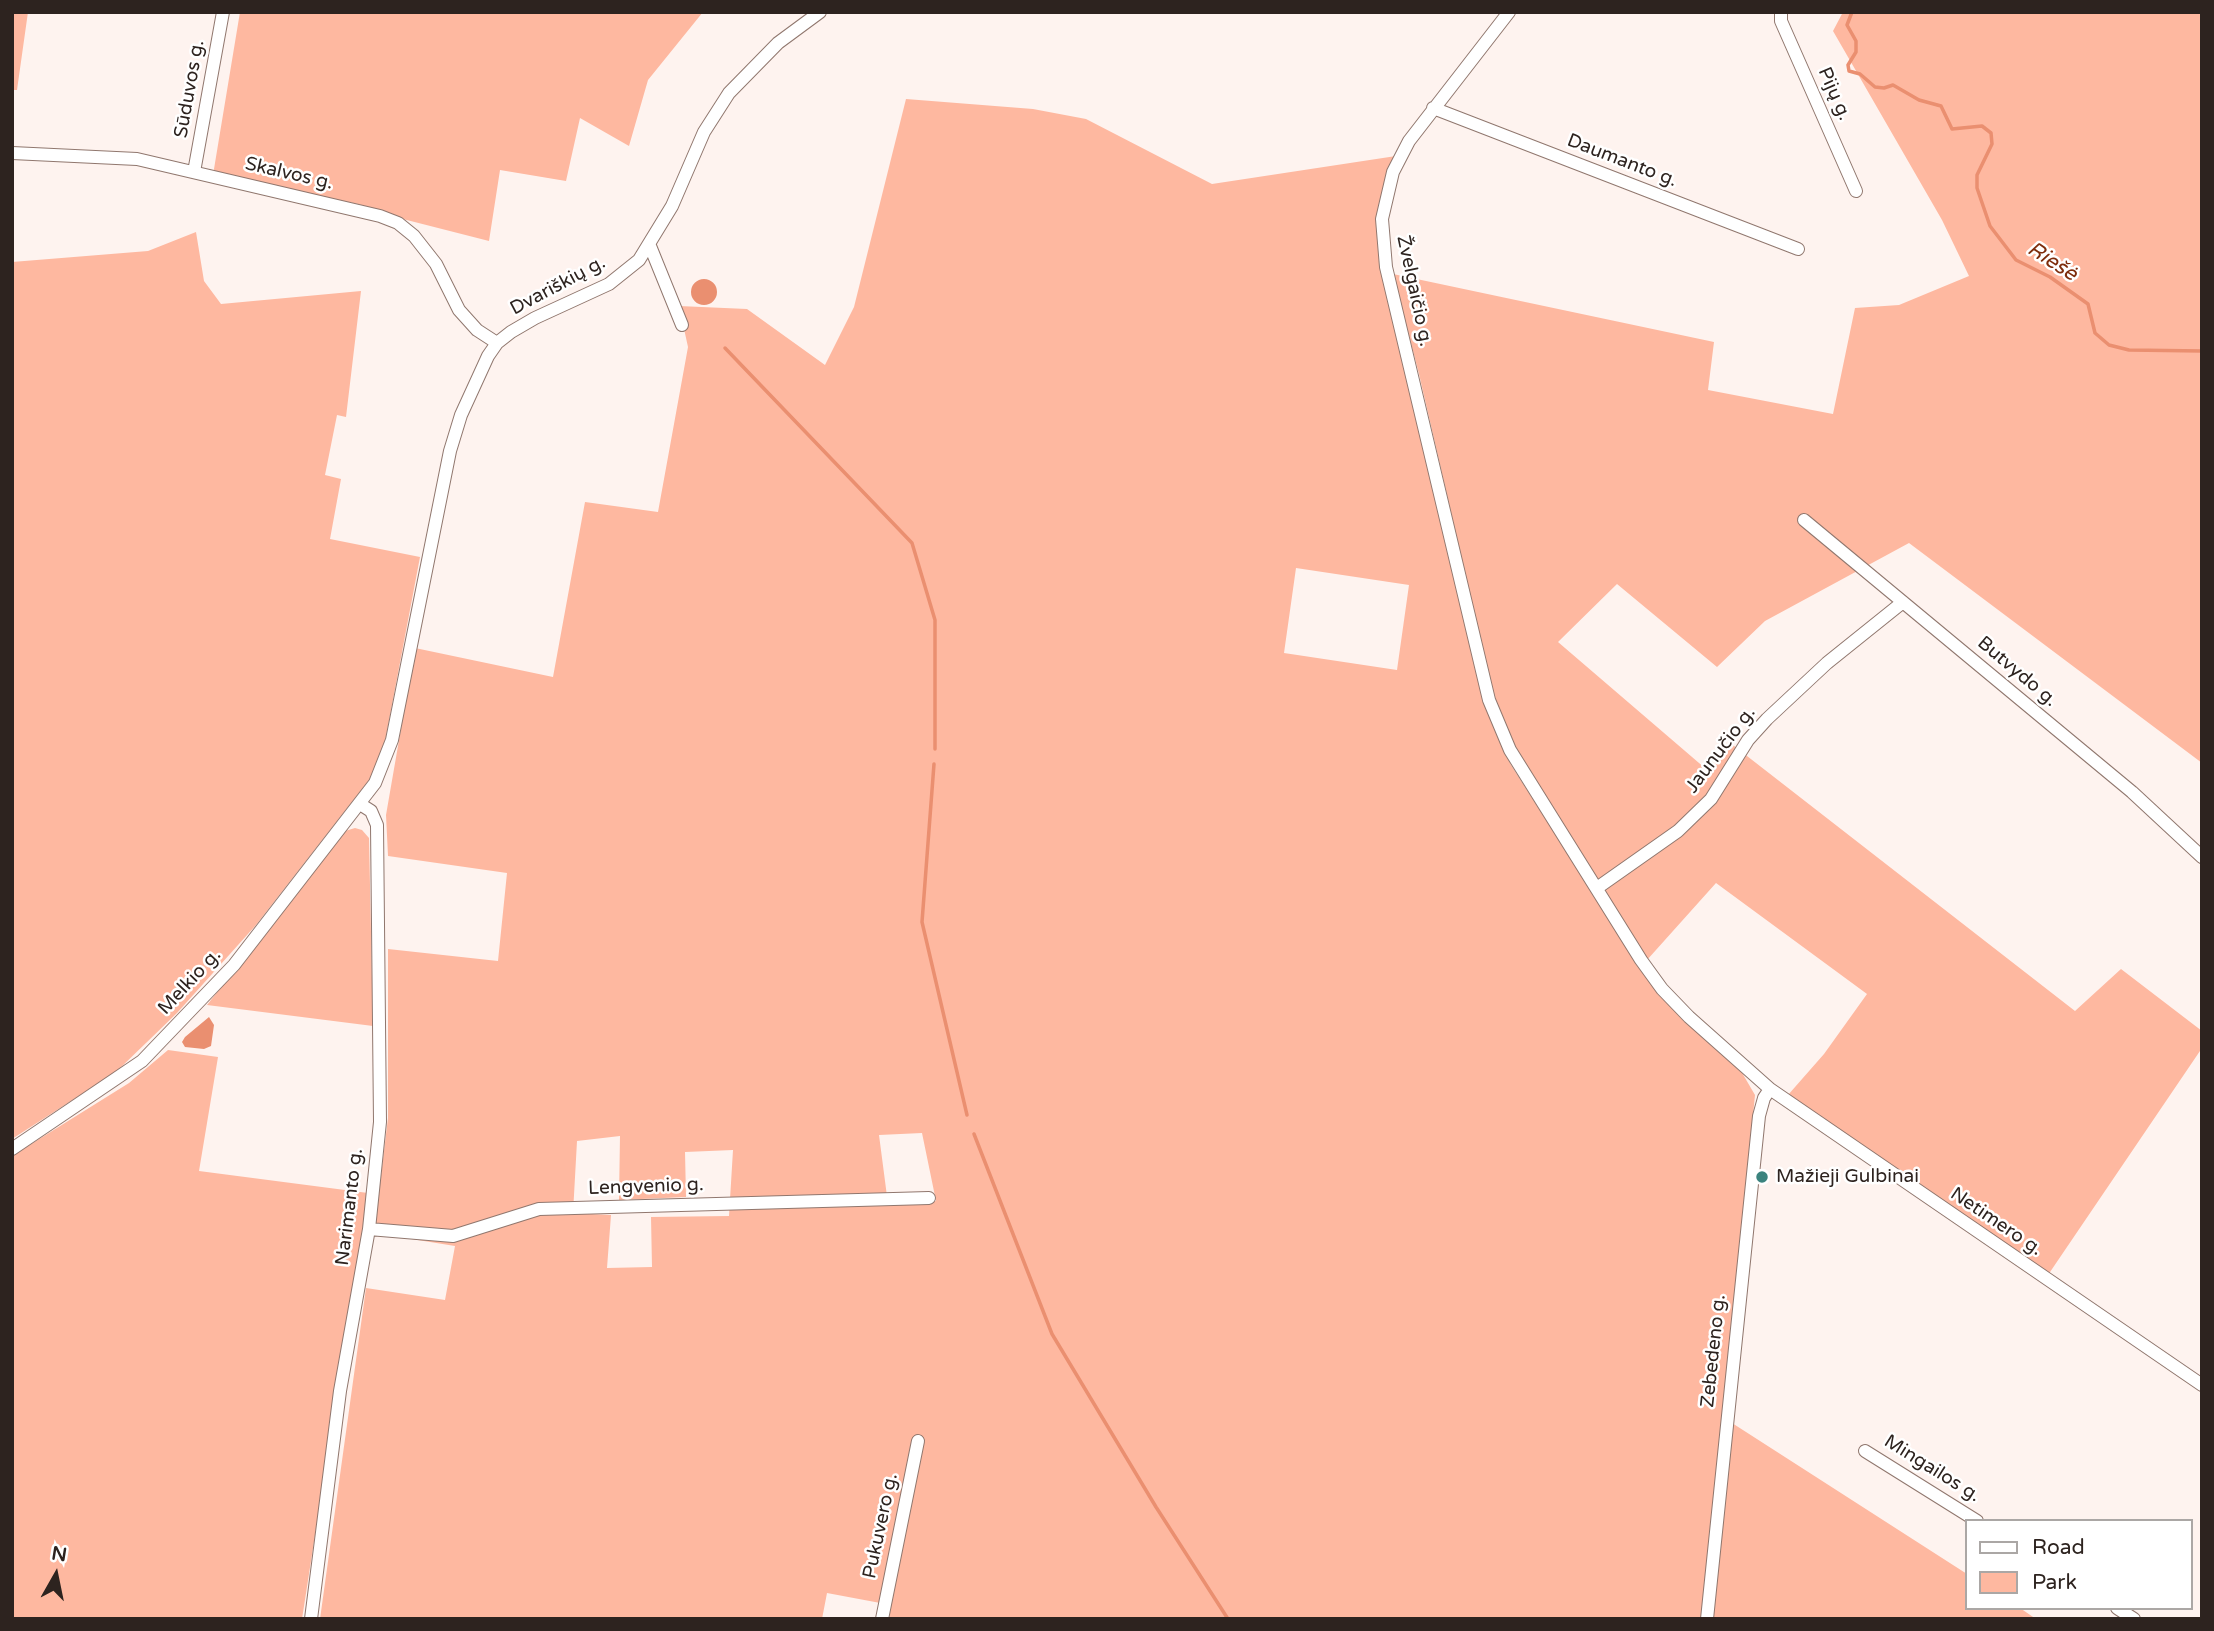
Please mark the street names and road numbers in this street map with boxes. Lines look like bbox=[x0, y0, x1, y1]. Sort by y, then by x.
street label: Sūduvos g. bbox=[170, 38, 210, 140]
street label: Pijų g. bbox=[1812, 64, 1856, 124]
street label: Daumanto g. bbox=[1564, 130, 1680, 192]
street label: Skalvos g. bbox=[243, 153, 335, 195]
street label: Žvelgaičio g. bbox=[1391, 233, 1437, 349]
street label: Dvariškių g. bbox=[506, 251, 610, 321]
street label: Butvydo g. bbox=[1972, 632, 2062, 712]
street label: Jaunučio g. bbox=[1681, 702, 1761, 798]
street label: Melkio g. bbox=[154, 944, 226, 1020]
street label: Narimanto g. bbox=[331, 1147, 369, 1267]
street label: Lengvenio g. bbox=[588, 1174, 704, 1200]
street label: Netimero g. bbox=[1946, 1183, 2046, 1261]
street label: Zebedeno g. bbox=[1697, 1293, 1731, 1409]
street label: Mingailos g. bbox=[1880, 1430, 1984, 1508]
street label: Pukuvero g. bbox=[859, 1471, 903, 1581]

